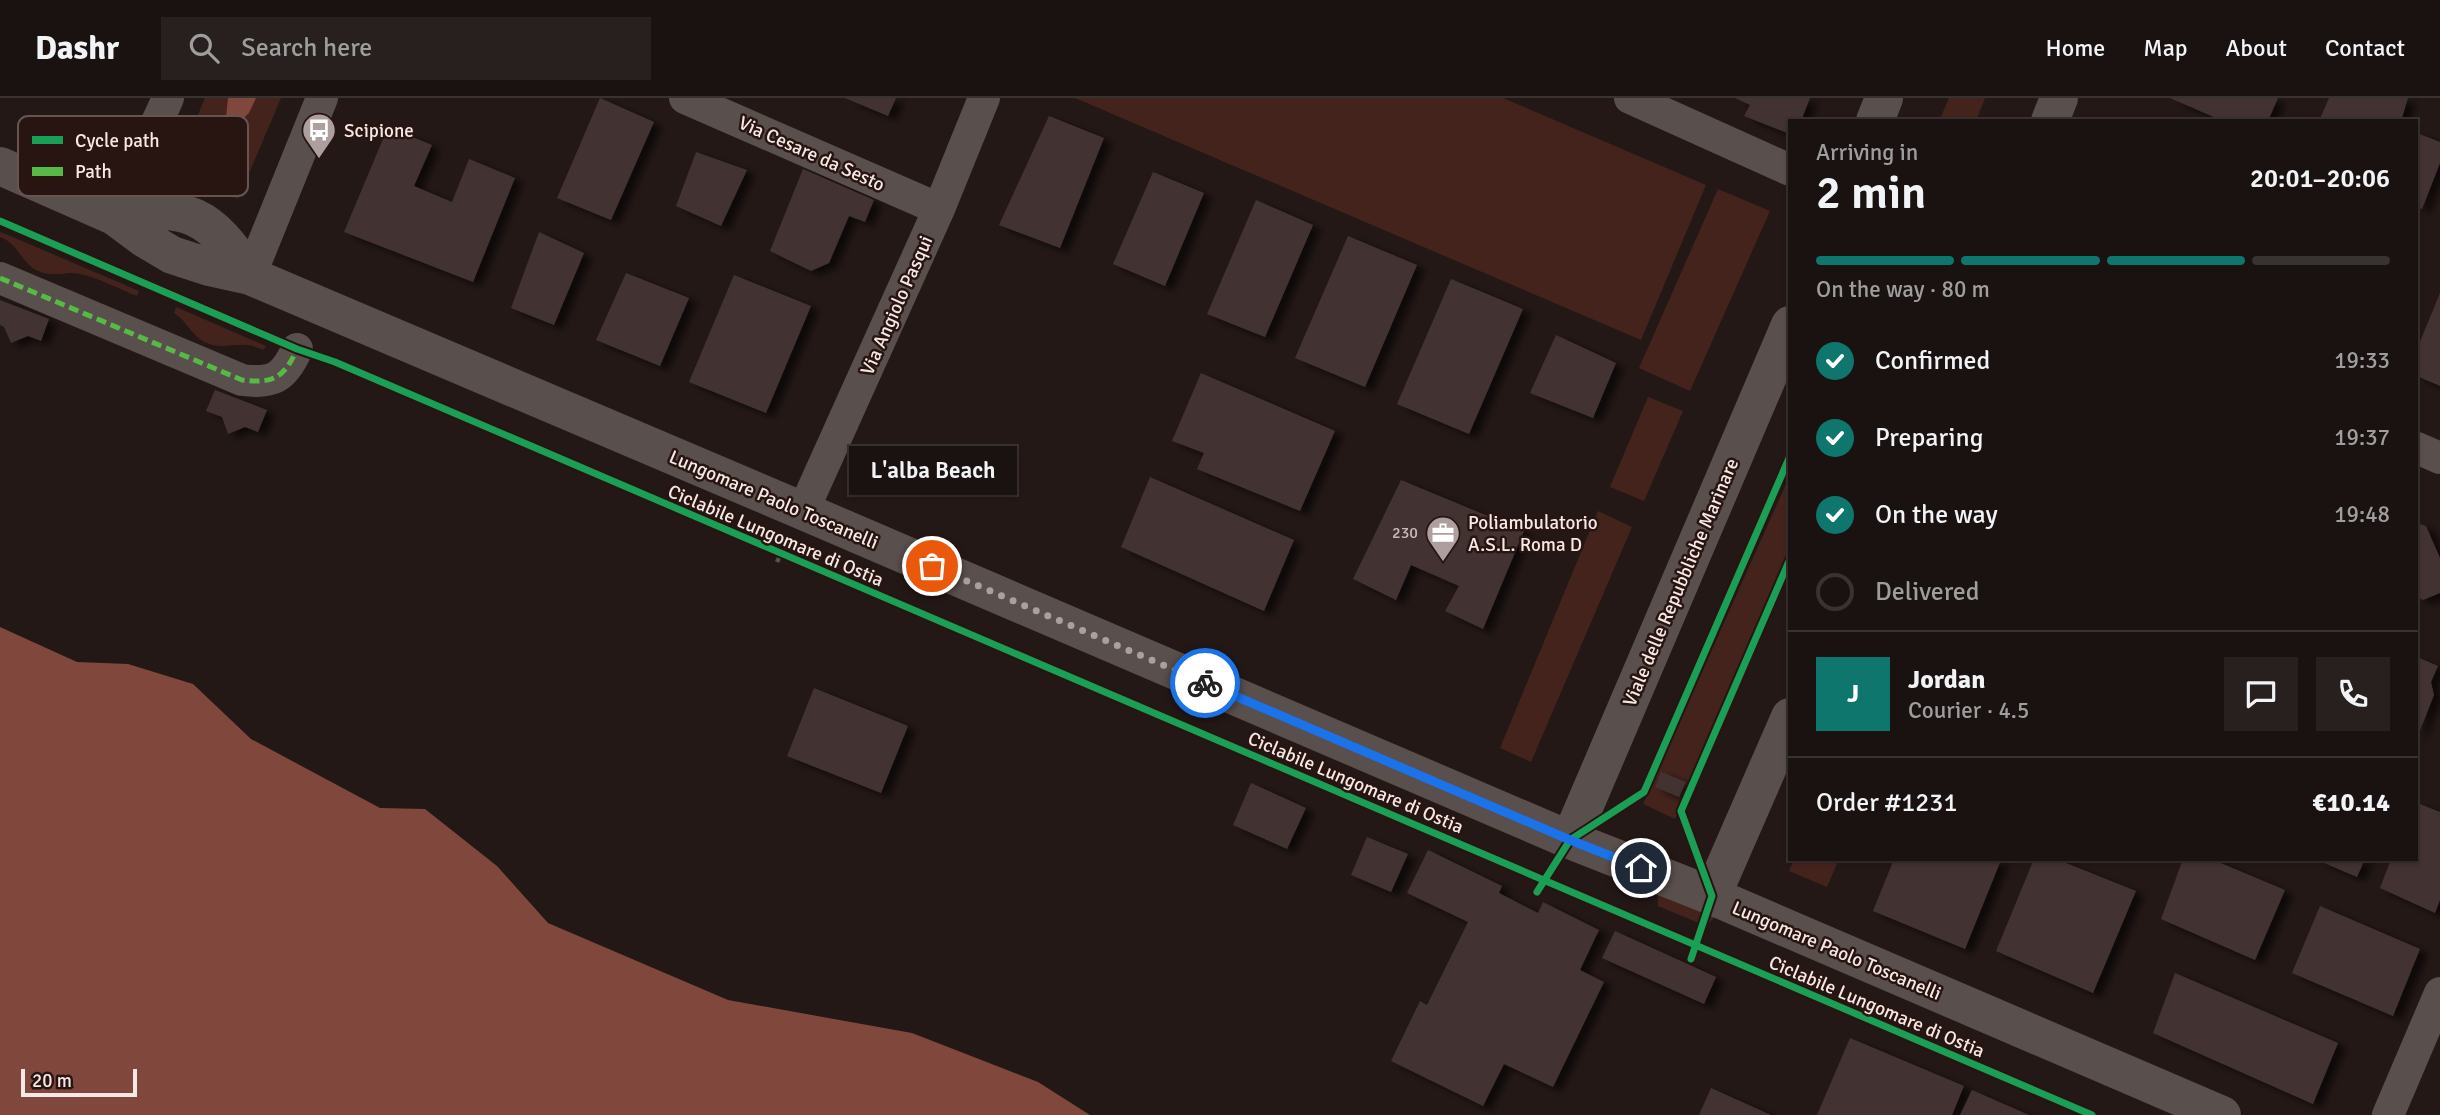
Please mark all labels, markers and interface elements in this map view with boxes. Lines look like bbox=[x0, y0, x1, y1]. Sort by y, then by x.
search box bbox=[161, 17, 651, 80]
text: Dashr bbox=[35, 28, 119, 69]
icon: search bbox=[185, 29, 223, 67]
text: Search here bbox=[241, 32, 372, 64]
text: Home bbox=[2045, 33, 2105, 63]
text: Map bbox=[2143, 33, 2188, 63]
text: About bbox=[2226, 33, 2287, 63]
text: Contact bbox=[2325, 33, 2405, 63]
bus stop icon: Scipione bbox=[300, 111, 338, 160]
street label: Via Cesare da Sesto bbox=[735, 111, 889, 197]
legend bbox=[18, 116, 248, 196]
place label: Scipione bbox=[344, 119, 414, 143]
text: Cycle path bbox=[75, 129, 160, 153]
text: Arriving in bbox=[1816, 138, 1918, 167]
text: Path bbox=[75, 160, 112, 184]
text: 20:01–20:06 bbox=[2250, 163, 2390, 195]
text: 2 min bbox=[1816, 165, 1926, 221]
street label: Via Angiolo Pasqui bbox=[855, 232, 938, 379]
text: On the way · 80 m bbox=[1816, 275, 1990, 304]
icon: check bbox=[1816, 342, 1854, 380]
text: Confirmed bbox=[1875, 345, 1990, 377]
text: 19:33 bbox=[2334, 346, 2390, 375]
icon: check bbox=[1816, 419, 1854, 457]
text: Preparing bbox=[1875, 422, 1983, 454]
text: 19:37 bbox=[2334, 423, 2390, 452]
street label: Lungomare Paolo Toscanelli bbox=[665, 445, 882, 555]
callout: L'alba Beach bbox=[848, 447, 1016, 496]
street label: Viale delle Repubbliche Marinare bbox=[1618, 455, 1744, 710]
text: L'alba Beach bbox=[870, 456, 996, 485]
street label: Ciclabile Lungomare di Ostia bbox=[664, 480, 887, 592]
icon: check bbox=[1816, 496, 1854, 534]
text: On the way bbox=[1875, 499, 1998, 531]
text: 19:48 bbox=[2334, 500, 2390, 529]
place label: Poliambulatorio A.S.L. Roma D bbox=[1468, 511, 1598, 557]
office icon: Poliambulatorio A.S.L. Roma D bbox=[1424, 514, 1462, 563]
house number: 230 bbox=[1392, 523, 1418, 543]
pin bbox=[902, 536, 962, 596]
icon: bag bbox=[913, 547, 951, 585]
text: Delivered bbox=[1875, 576, 1980, 608]
courier bbox=[1170, 648, 1240, 718]
button: chat bbox=[2224, 657, 2298, 731]
button: phone bbox=[2316, 657, 2390, 731]
icon: bike bbox=[1186, 664, 1224, 702]
text: Jordan bbox=[1908, 664, 1985, 696]
text: J bbox=[1847, 678, 1859, 710]
text: Courier · 4.5 bbox=[1908, 696, 2029, 725]
street label: Ciclabile Lungomare di Ostia bbox=[1244, 727, 1467, 839]
text: Order #1231 bbox=[1816, 787, 1957, 819]
text: €10.14 bbox=[2312, 787, 2390, 819]
pin bbox=[1611, 838, 1671, 898]
icon: home bbox=[1622, 849, 1660, 887]
street label: Lungomare Paolo Toscanelli bbox=[1728, 896, 1945, 1006]
street label: Ciclabile Lungomare di Ostia bbox=[1765, 951, 1988, 1063]
scale bar bbox=[21, 1066, 136, 1098]
text: 20 m bbox=[32, 1069, 72, 1093]

